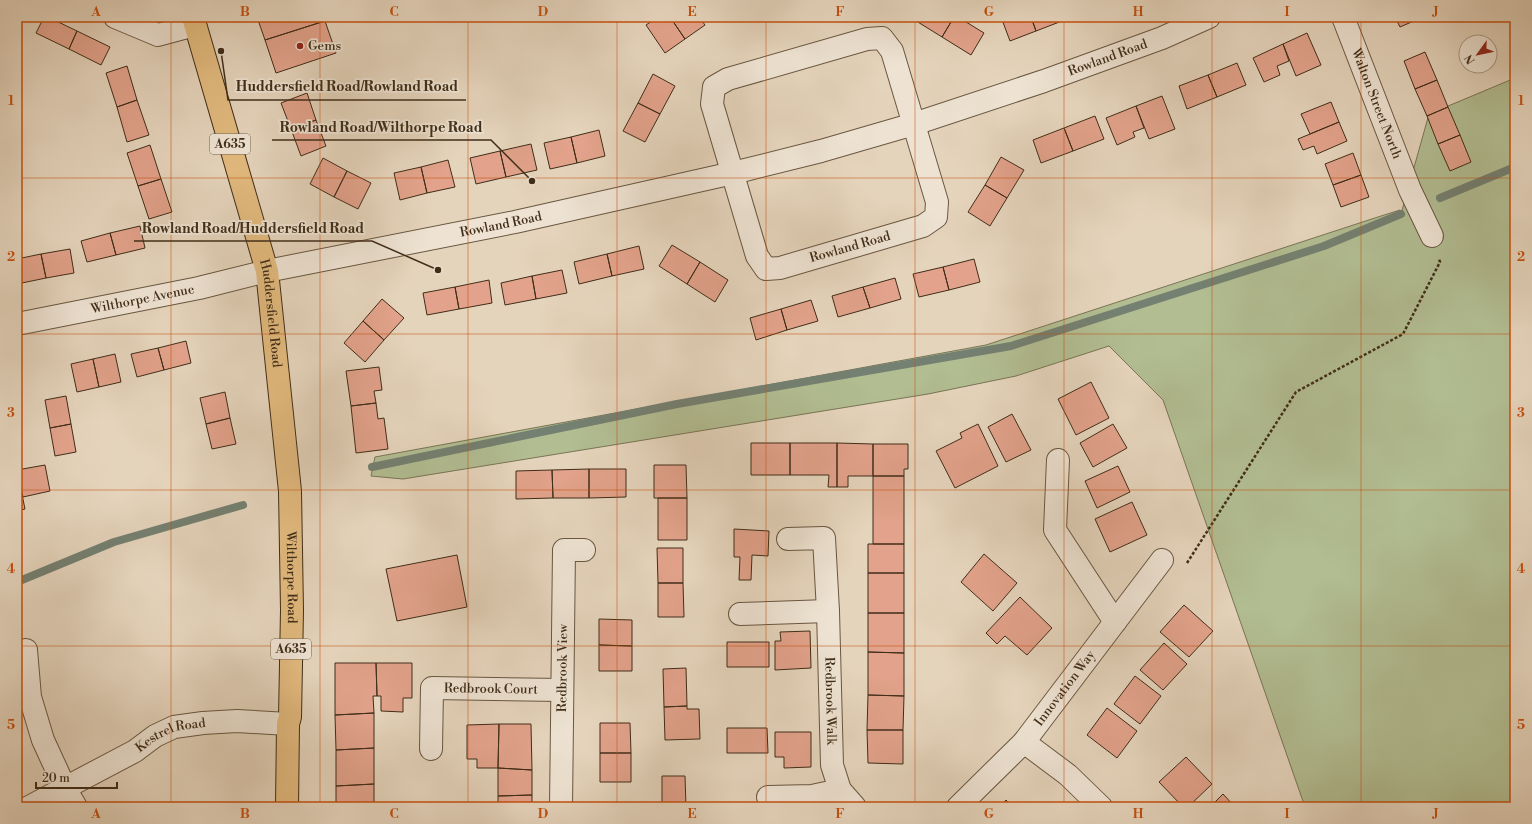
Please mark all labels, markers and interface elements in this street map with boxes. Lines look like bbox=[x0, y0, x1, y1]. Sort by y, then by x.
text: A bbox=[90, 4, 101, 20]
text: B bbox=[240, 4, 250, 20]
text: C bbox=[389, 4, 399, 20]
text: D bbox=[538, 4, 548, 20]
text: E bbox=[687, 4, 697, 20]
text: F bbox=[835, 4, 845, 20]
text: G bbox=[984, 4, 995, 20]
text: H bbox=[1133, 4, 1144, 20]
text: I bbox=[1284, 4, 1290, 20]
text: J bbox=[1431, 4, 1439, 20]
north arrow bbox=[1458, 34, 1498, 74]
street label: Rowland Road bbox=[1066, 36, 1150, 80]
place label: Gems bbox=[308, 38, 342, 54]
marker: Gems bbox=[295, 41, 305, 51]
street label: Walton Street North bbox=[1348, 45, 1405, 161]
text: N bbox=[1462, 51, 1479, 66]
callout: Huddersfield Road/Rowland Road bbox=[228, 74, 466, 100]
text: Huddersfield Road/Rowland Road bbox=[236, 78, 458, 96]
text: 1 bbox=[8, 93, 15, 109]
text: 1 bbox=[1518, 93, 1525, 109]
callout: Rowland Road/Wilthorpe Road bbox=[272, 114, 491, 140]
text: Rowland Road/Wilthorpe Road bbox=[279, 119, 483, 137]
road number: A635 bbox=[210, 134, 250, 154]
street label: Rowland Road bbox=[458, 208, 544, 241]
callout: Rowland Road/Huddersfield Road bbox=[134, 215, 372, 241]
text: Rowland Road/Huddersfield Road bbox=[142, 220, 364, 238]
street label: Rowland Road bbox=[808, 228, 893, 266]
text: 2 bbox=[7, 249, 15, 265]
text: 2 bbox=[1517, 249, 1525, 265]
street label: Huddersfield Road bbox=[256, 257, 285, 369]
street label: Wilthorpe Avenue bbox=[89, 281, 196, 317]
text: 3 bbox=[7, 405, 15, 421]
text: 3 bbox=[1517, 405, 1525, 421]
street label: Wilthorpe Road bbox=[283, 530, 300, 624]
text: 4 bbox=[7, 561, 16, 577]
text: 4 bbox=[1517, 561, 1526, 577]
street label: Redbrook View bbox=[554, 623, 571, 712]
road number: A635 bbox=[271, 639, 311, 659]
street label: Innovation Way bbox=[1031, 647, 1099, 729]
street label: Redbrook Walk bbox=[821, 657, 840, 746]
street label: Redbrook Court bbox=[444, 680, 539, 698]
street label: Kestrel Road bbox=[132, 715, 207, 756]
text: 5 bbox=[7, 717, 15, 733]
text: 5 bbox=[1517, 717, 1525, 733]
scale bar bbox=[36, 764, 117, 790]
text: 20 m bbox=[42, 771, 70, 786]
text: A bbox=[90, 806, 101, 822]
text: B bbox=[240, 806, 250, 822]
text: C bbox=[389, 806, 399, 822]
text: D bbox=[538, 806, 548, 822]
text: E bbox=[687, 806, 697, 822]
text: F bbox=[835, 806, 845, 822]
text: G bbox=[984, 806, 995, 822]
text: H bbox=[1133, 806, 1144, 822]
text: I bbox=[1284, 806, 1290, 822]
text: J bbox=[1431, 806, 1439, 822]

